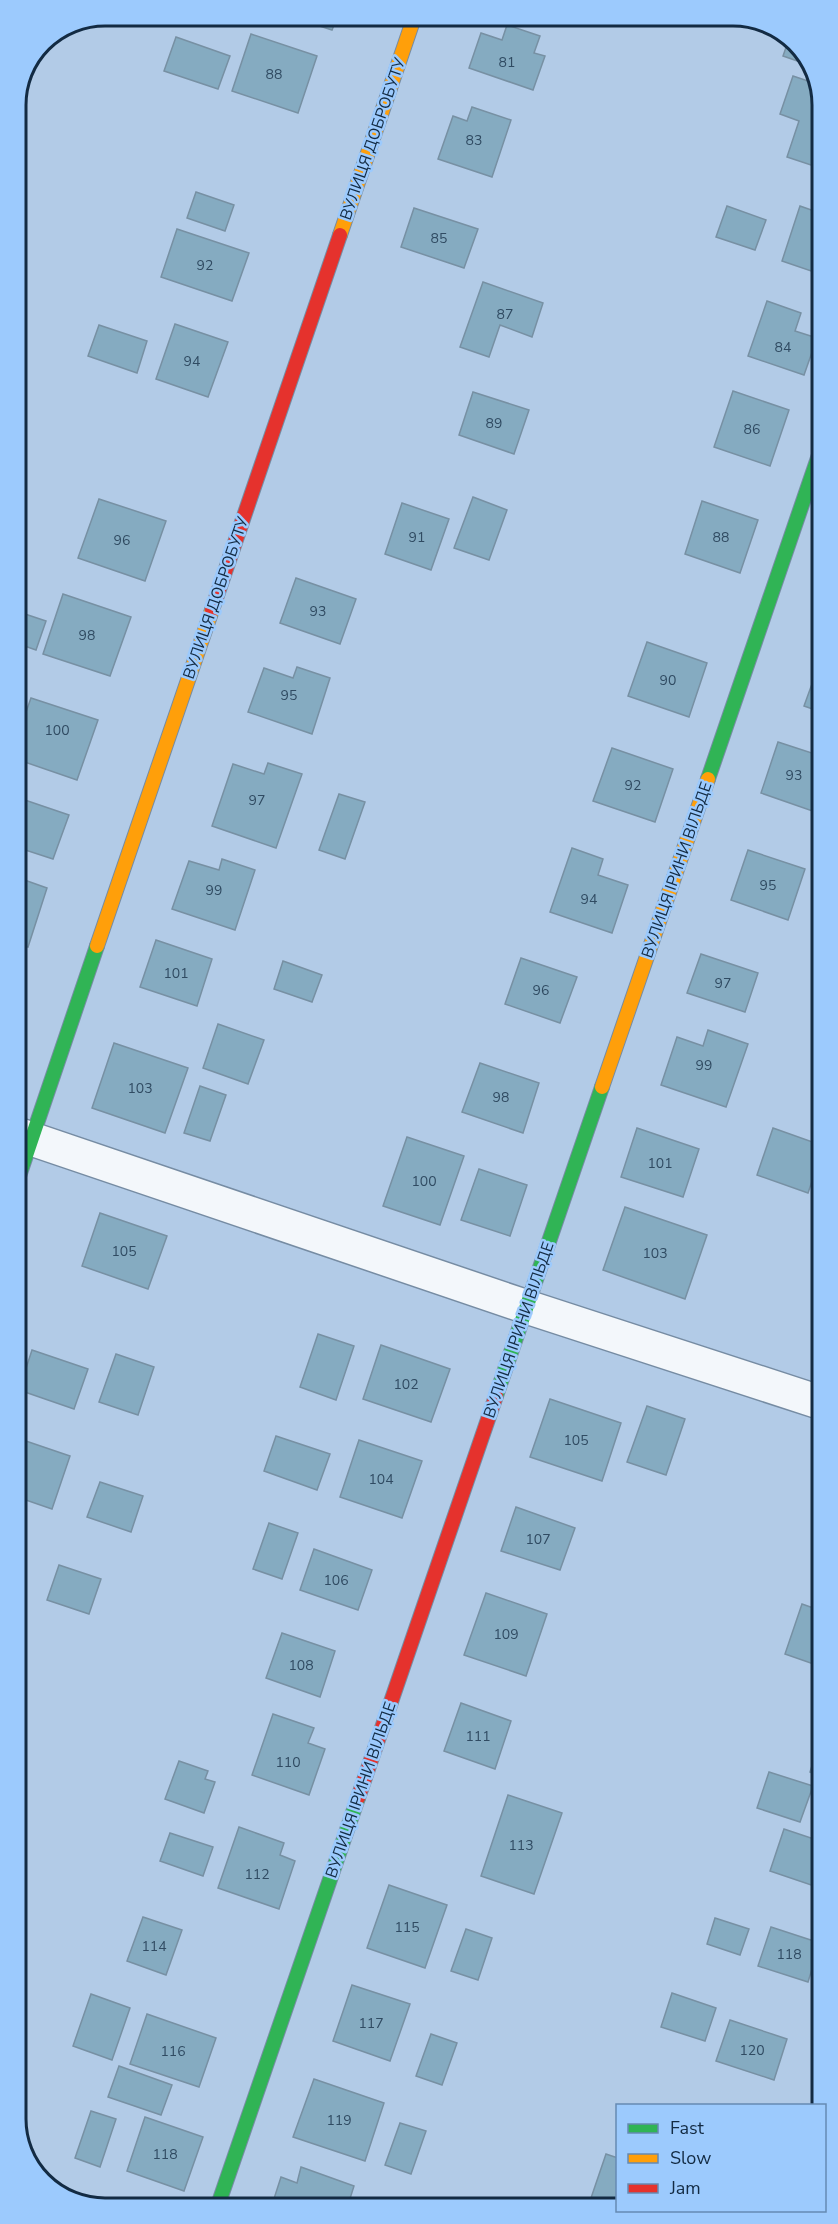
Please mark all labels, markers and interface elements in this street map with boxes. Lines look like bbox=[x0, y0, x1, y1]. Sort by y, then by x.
house number: 81 bbox=[499, 53, 515, 72]
street label: ВУЛИЦЯ ДОБРОБУТУ bbox=[335, 54, 411, 223]
house number: 88 bbox=[266, 65, 282, 84]
house number: 83 bbox=[466, 131, 482, 150]
house number: 85 bbox=[431, 229, 447, 248]
house number: 92 bbox=[197, 256, 213, 275]
house number: 87 bbox=[497, 305, 513, 324]
house number: 84 bbox=[775, 338, 791, 357]
house number: 94 bbox=[184, 352, 200, 371]
house number: 89 bbox=[486, 414, 502, 433]
house number: 86 bbox=[744, 420, 760, 439]
street label: ВУЛИЦЯ ДОБРОБУТУ bbox=[178, 513, 254, 682]
house number: 91 bbox=[409, 528, 425, 547]
house number: 88 bbox=[713, 528, 729, 547]
house number: 96 bbox=[114, 531, 130, 550]
house number: 93 bbox=[310, 602, 326, 621]
house number: 98 bbox=[79, 626, 95, 645]
house number: 90 bbox=[660, 671, 676, 690]
house number: 95 bbox=[281, 686, 297, 705]
house number: 100 bbox=[44, 721, 70, 740]
house number: 93 bbox=[786, 766, 802, 785]
house number: 92 bbox=[625, 776, 641, 795]
street label: ВУЛИЦЯ ІРИНИ ВІЛЬДЕ bbox=[636, 779, 718, 961]
house number: 97 bbox=[249, 791, 265, 810]
house number: 95 bbox=[760, 876, 776, 895]
house number: 99 bbox=[206, 881, 222, 900]
house number: 94 bbox=[581, 890, 597, 909]
house number: 101 bbox=[163, 964, 189, 983]
house number: 97 bbox=[715, 974, 731, 993]
house number: 96 bbox=[533, 981, 549, 1000]
house number: 99 bbox=[696, 1056, 712, 1075]
house number: 103 bbox=[127, 1079, 153, 1098]
house number: 98 bbox=[493, 1088, 509, 1107]
house number: 101 bbox=[647, 1154, 673, 1173]
house number: 100 bbox=[411, 1172, 437, 1191]
street label: ВУЛИЦЯ ІРИНИ ВІЛЬДЕ bbox=[478, 1239, 560, 1421]
house number: 105 bbox=[111, 1242, 137, 1261]
house number: 103 bbox=[642, 1244, 668, 1263]
house number: 102 bbox=[393, 1375, 419, 1394]
house number: 105 bbox=[563, 1431, 589, 1450]
house number: 104 bbox=[368, 1470, 394, 1489]
house number: 107 bbox=[525, 1530, 551, 1549]
house number: 106 bbox=[323, 1571, 349, 1590]
house number: 109 bbox=[493, 1625, 519, 1644]
house number: 108 bbox=[288, 1656, 314, 1675]
street label: ВУЛИЦЯ ІРИНИ ВІЛЬДЕ bbox=[320, 1699, 402, 1881]
house number: 111 bbox=[465, 1727, 491, 1746]
house number: 110 bbox=[275, 1753, 301, 1772]
house number: 113 bbox=[508, 1836, 534, 1855]
house number: 112 bbox=[244, 1865, 270, 1884]
house number: 115 bbox=[394, 1918, 420, 1937]
house number: 114 bbox=[141, 1937, 167, 1956]
house number: 118 bbox=[776, 1945, 802, 1964]
house number: 117 bbox=[358, 2014, 384, 2033]
house number: 120 bbox=[739, 2041, 765, 2060]
house number: 116 bbox=[160, 2042, 186, 2061]
legend bbox=[616, 2104, 826, 2212]
house number: 119 bbox=[326, 2111, 352, 2130]
text: Fast bbox=[670, 2116, 705, 2140]
house number: 118 bbox=[152, 2145, 178, 2164]
text: Slow bbox=[670, 2146, 711, 2170]
text: Jam bbox=[669, 2176, 701, 2200]

